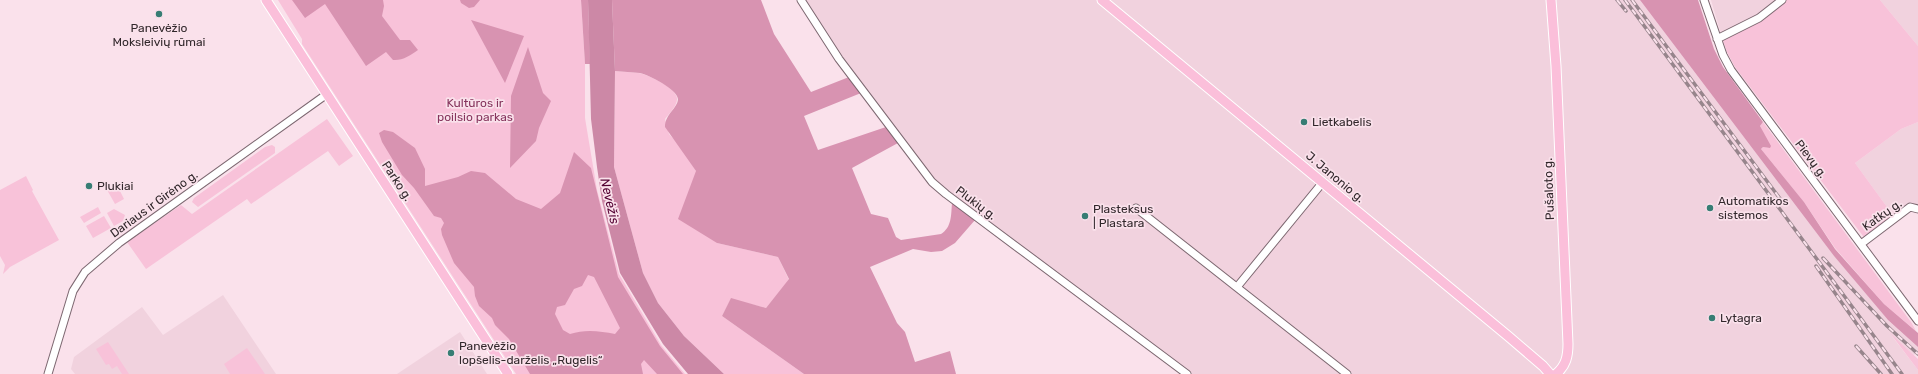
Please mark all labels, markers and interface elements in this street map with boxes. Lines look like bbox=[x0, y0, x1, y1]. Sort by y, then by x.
marker: Panevėžio Moksleivių rūmai bbox=[154, 9, 164, 19]
place label: Panevėžio Moksleivių rūmai bbox=[113, 21, 206, 49]
park label: Kultūros ir poilsio parkas bbox=[437, 96, 513, 124]
place label: Lietkabelis bbox=[1312, 115, 1372, 129]
marker: Lietkabelis bbox=[1299, 117, 1309, 127]
street label: Pievų g. bbox=[1792, 137, 1830, 181]
street label: J. Janonio g. bbox=[1303, 149, 1367, 205]
street label: Parko g. bbox=[379, 158, 415, 204]
street label: Pušaloto g. bbox=[1541, 158, 1557, 220]
street label: Dariaus ir Girėno g. bbox=[107, 167, 201, 241]
water label: Nevėžis bbox=[597, 177, 623, 226]
place label: Plukiai bbox=[97, 179, 134, 193]
marker: Plukiai bbox=[84, 181, 94, 191]
street label: Plukių g. bbox=[953, 183, 999, 223]
place label: Automatikos sistemos bbox=[1718, 194, 1789, 222]
street label: Katkų g. bbox=[1860, 196, 1904, 234]
place label: Plasteksus | Plastara bbox=[1093, 202, 1153, 230]
marker: Automatikos sistemos bbox=[1705, 203, 1715, 213]
marker: Plasteksus | Plastara bbox=[1080, 211, 1090, 221]
place label: Lytagra bbox=[1720, 311, 1762, 325]
marker: Lytagra bbox=[1707, 313, 1717, 323]
place label: Panevėžio lopšelis-darželis „Rugelis“ bbox=[459, 339, 603, 367]
marker: Panevėžio lopšelis-darželis „Rugelis“ bbox=[446, 348, 456, 358]

